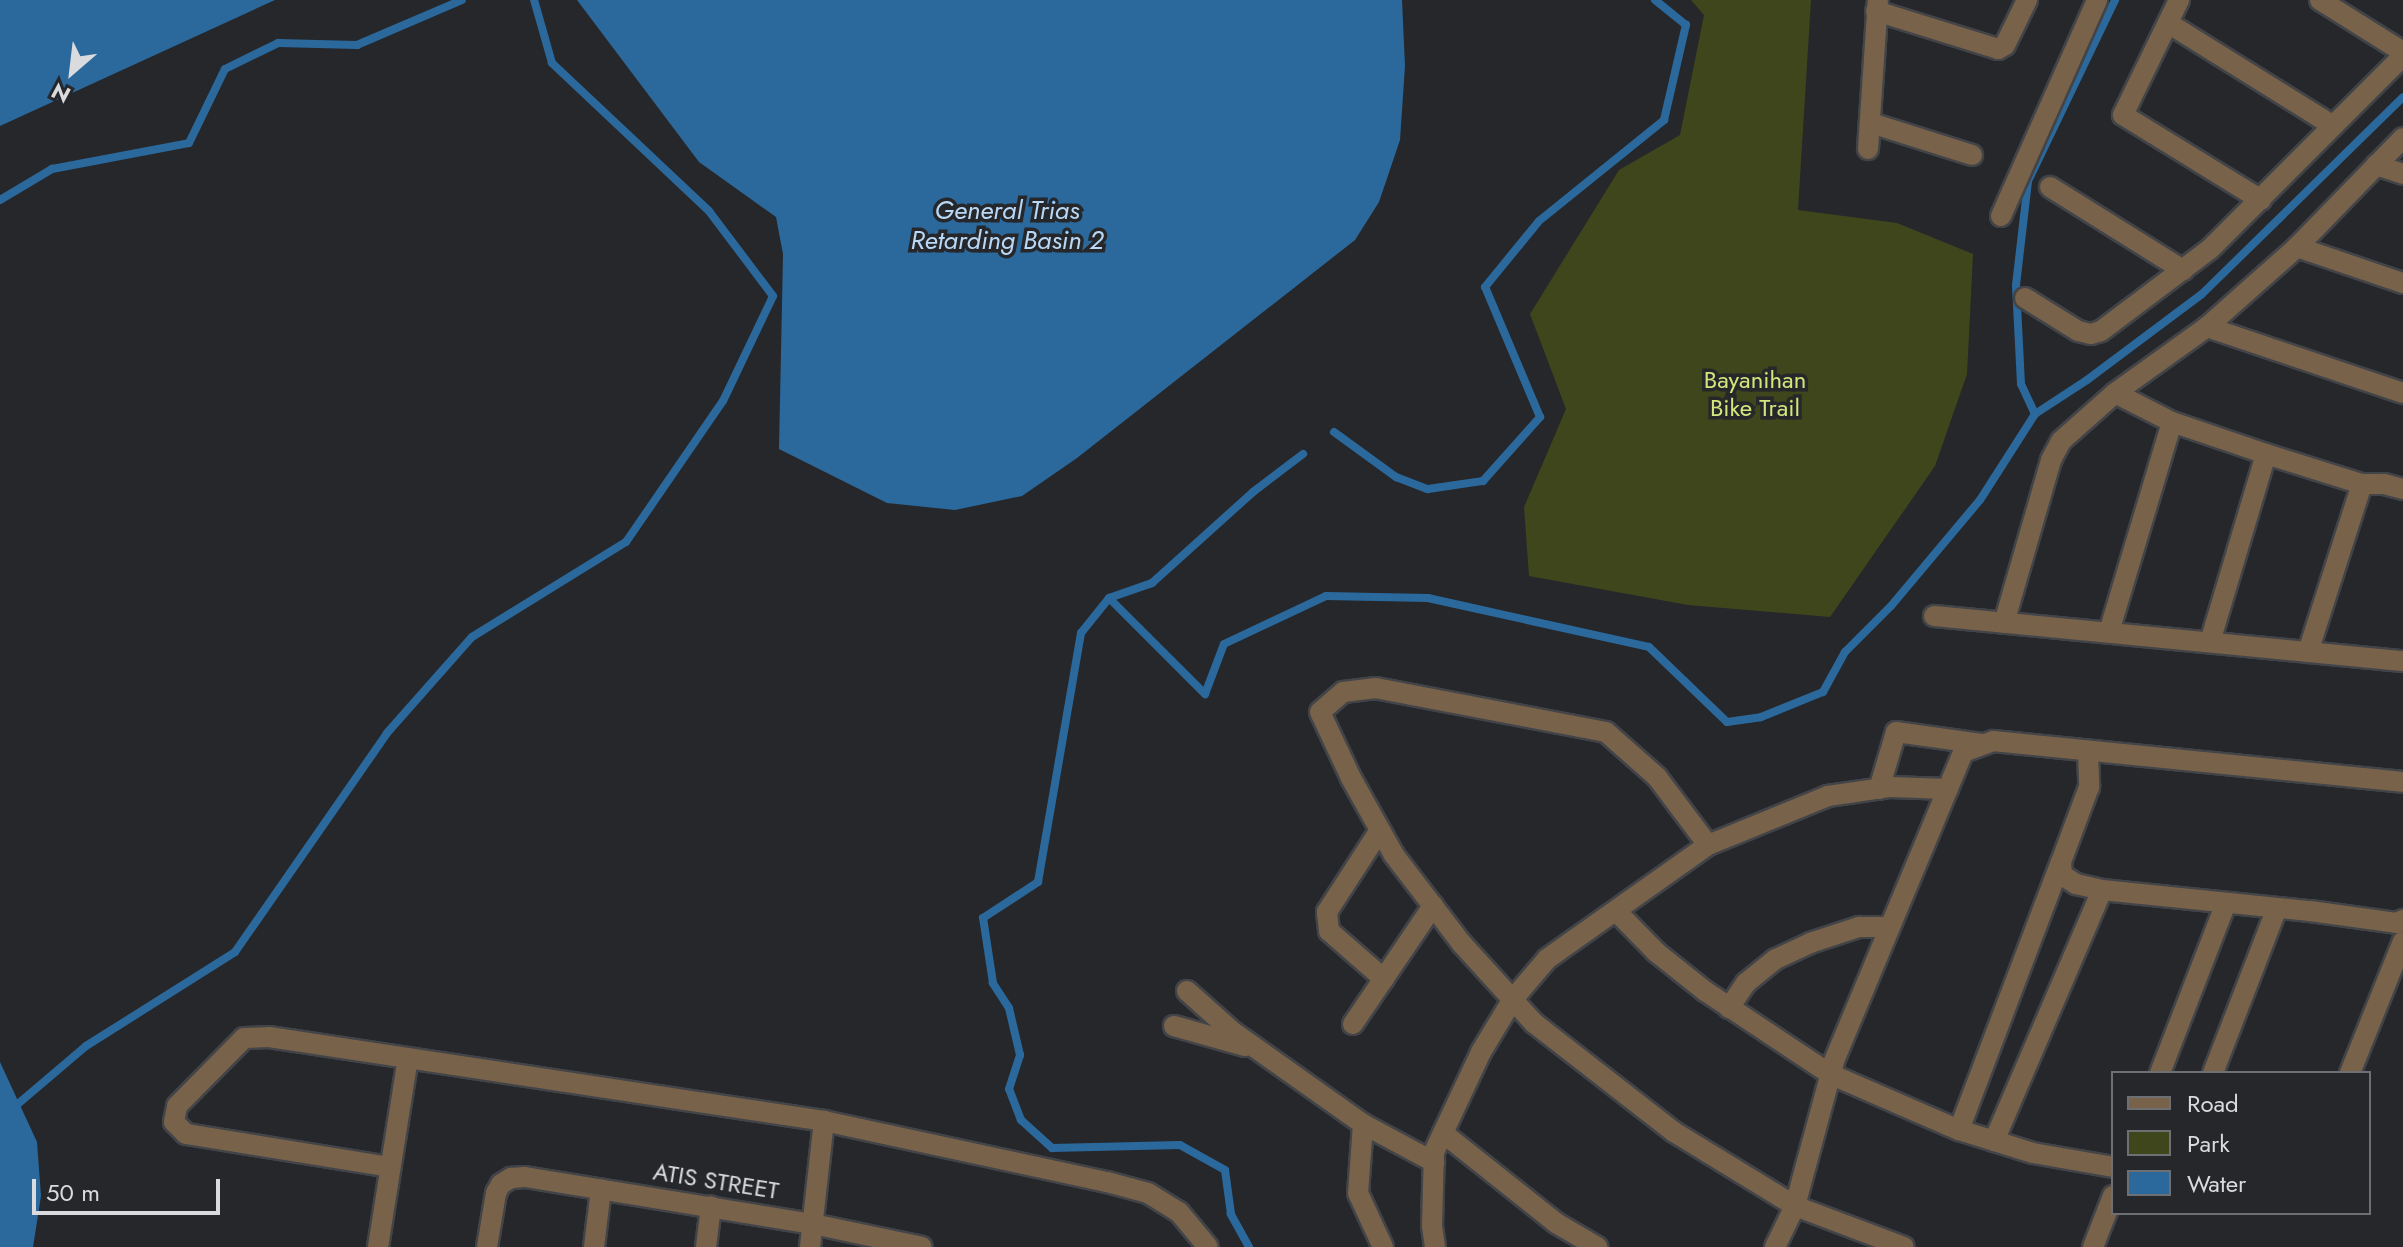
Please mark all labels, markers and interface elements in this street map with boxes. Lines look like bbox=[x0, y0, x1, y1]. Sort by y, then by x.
north arrow bbox=[32, 32, 112, 112]
text: N bbox=[46, 75, 76, 111]
water label: General Trias Retarding Basin 2 bbox=[910, 195, 1104, 256]
park label: Bayanihan Bike Trail bbox=[1704, 366, 1806, 422]
legend bbox=[2111, 1071, 2371, 1215]
text: Road bbox=[2187, 1086, 2239, 1121]
text: Park bbox=[2187, 1126, 2230, 1161]
street label: ATIS STREET bbox=[651, 1157, 781, 1205]
scale bar bbox=[36, 1163, 224, 1213]
text: Water bbox=[2187, 1166, 2246, 1201]
text: 50 m bbox=[46, 1175, 100, 1210]

